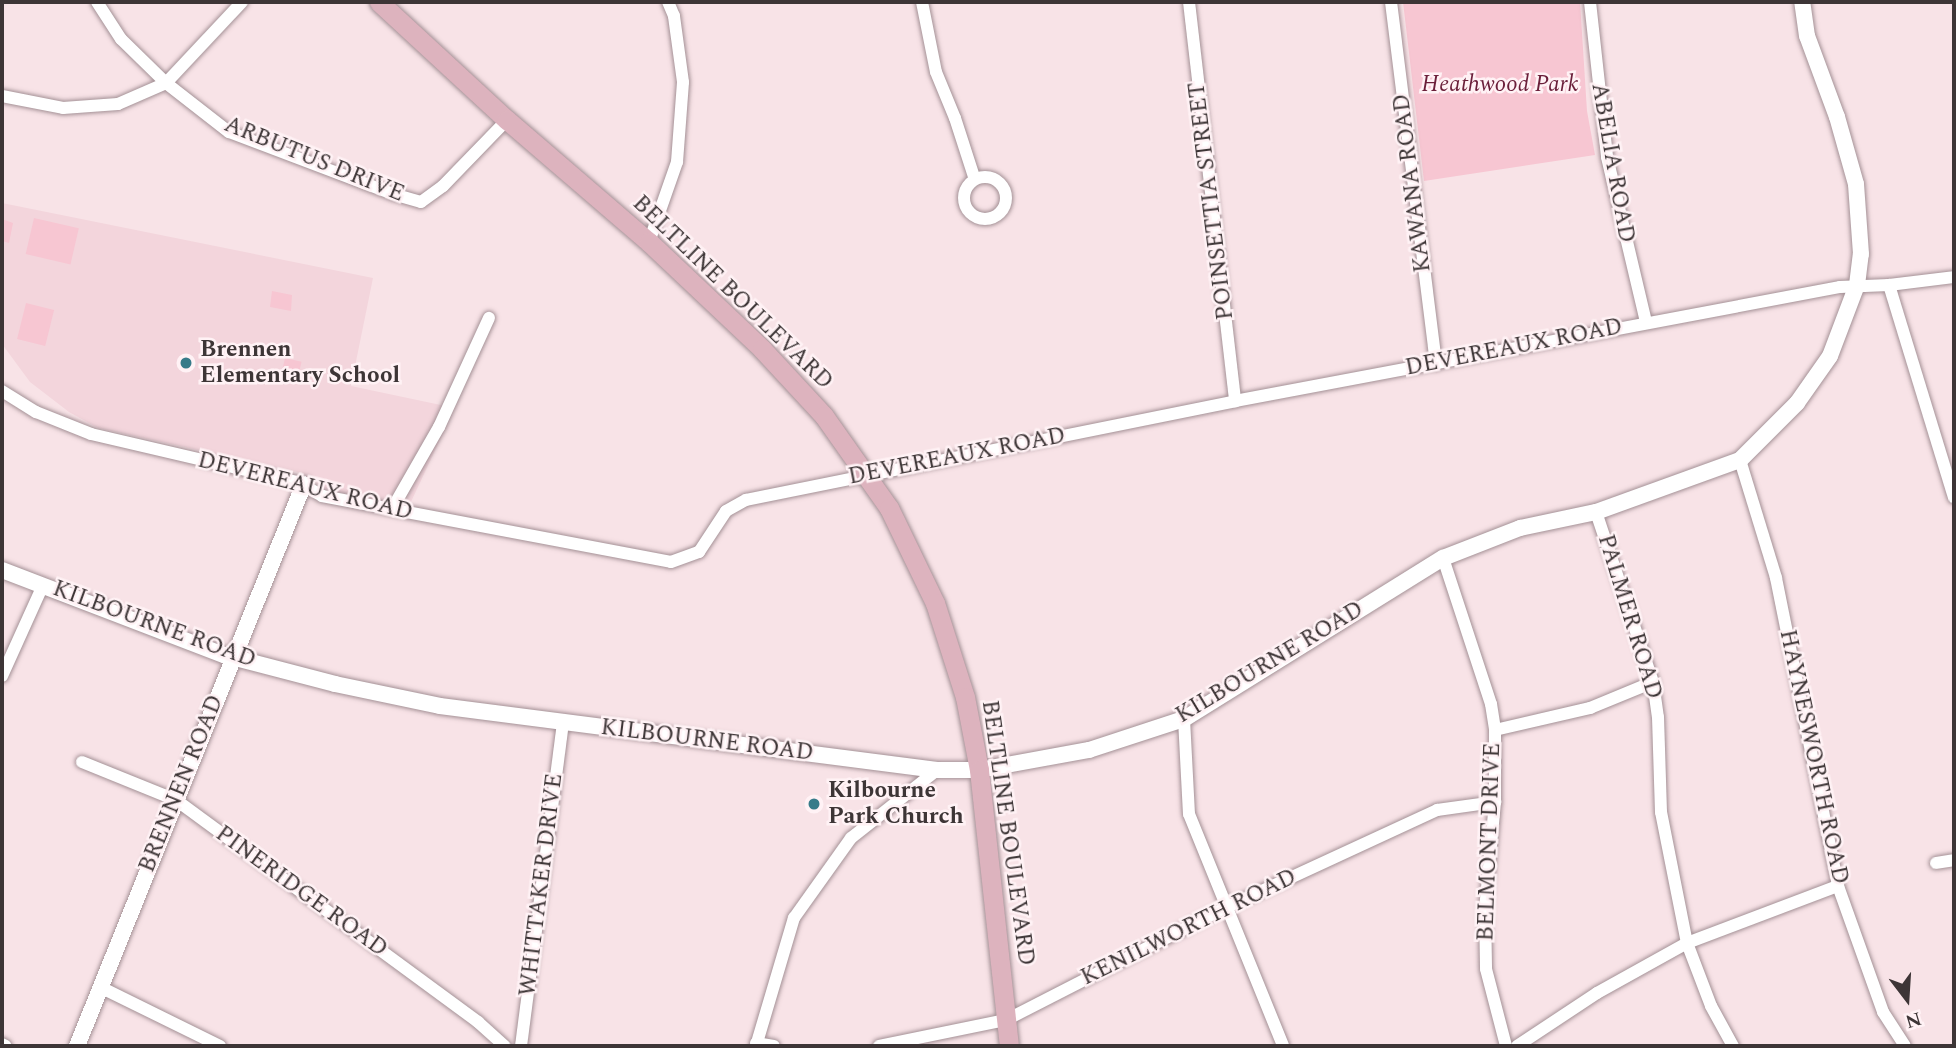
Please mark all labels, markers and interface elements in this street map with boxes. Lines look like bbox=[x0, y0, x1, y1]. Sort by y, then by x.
park label: Heathwood Park bbox=[1422, 71, 1578, 99]
street label: POINSETTIA STREET bbox=[1184, 81, 1240, 321]
street label: ABELIA ROAD bbox=[1584, 81, 1640, 245]
street label: KAWANA ROAD bbox=[1388, 92, 1438, 274]
street label: ARBUTUS DRIVE bbox=[220, 111, 408, 209]
street label: BELTLINE BOULEVARD bbox=[626, 190, 838, 396]
street label: DEVEREAUX ROAD bbox=[1403, 313, 1625, 383]
place label: Brennen Elementary School bbox=[200, 336, 400, 390]
marker: Brennen Elementary School bbox=[178, 355, 194, 371]
street label: DEVEREAUX ROAD bbox=[846, 422, 1068, 492]
street label: DEVEREAUX ROAD bbox=[195, 447, 415, 527]
street label: PALMER ROAD bbox=[1591, 531, 1667, 703]
street label: KILBOURNE ROAD bbox=[49, 575, 259, 675]
street label: KILBOURNE ROAD bbox=[1171, 596, 1369, 730]
street label: HAYNESWORTH ROAD bbox=[1773, 627, 1853, 887]
street label: BRENNEN ROAD bbox=[134, 691, 230, 877]
street label: BELTLINE BOULEVARD bbox=[975, 698, 1039, 968]
street label: KILBOURNE ROAD bbox=[599, 714, 815, 768]
street label: BELMONT DRIVE bbox=[1473, 742, 1507, 942]
street label: WHITTAKER DRIVE bbox=[515, 772, 569, 998]
place label: Kilbourne Park Church bbox=[828, 777, 964, 831]
marker: Kilbourne Park Church bbox=[806, 796, 822, 812]
street label: PINERIDGE ROAD bbox=[210, 820, 392, 964]
street label: KENILWORTH ROAD bbox=[1077, 864, 1301, 992]
north arrow bbox=[1872, 964, 1942, 1034]
text: N bbox=[1902, 1003, 1925, 1036]

